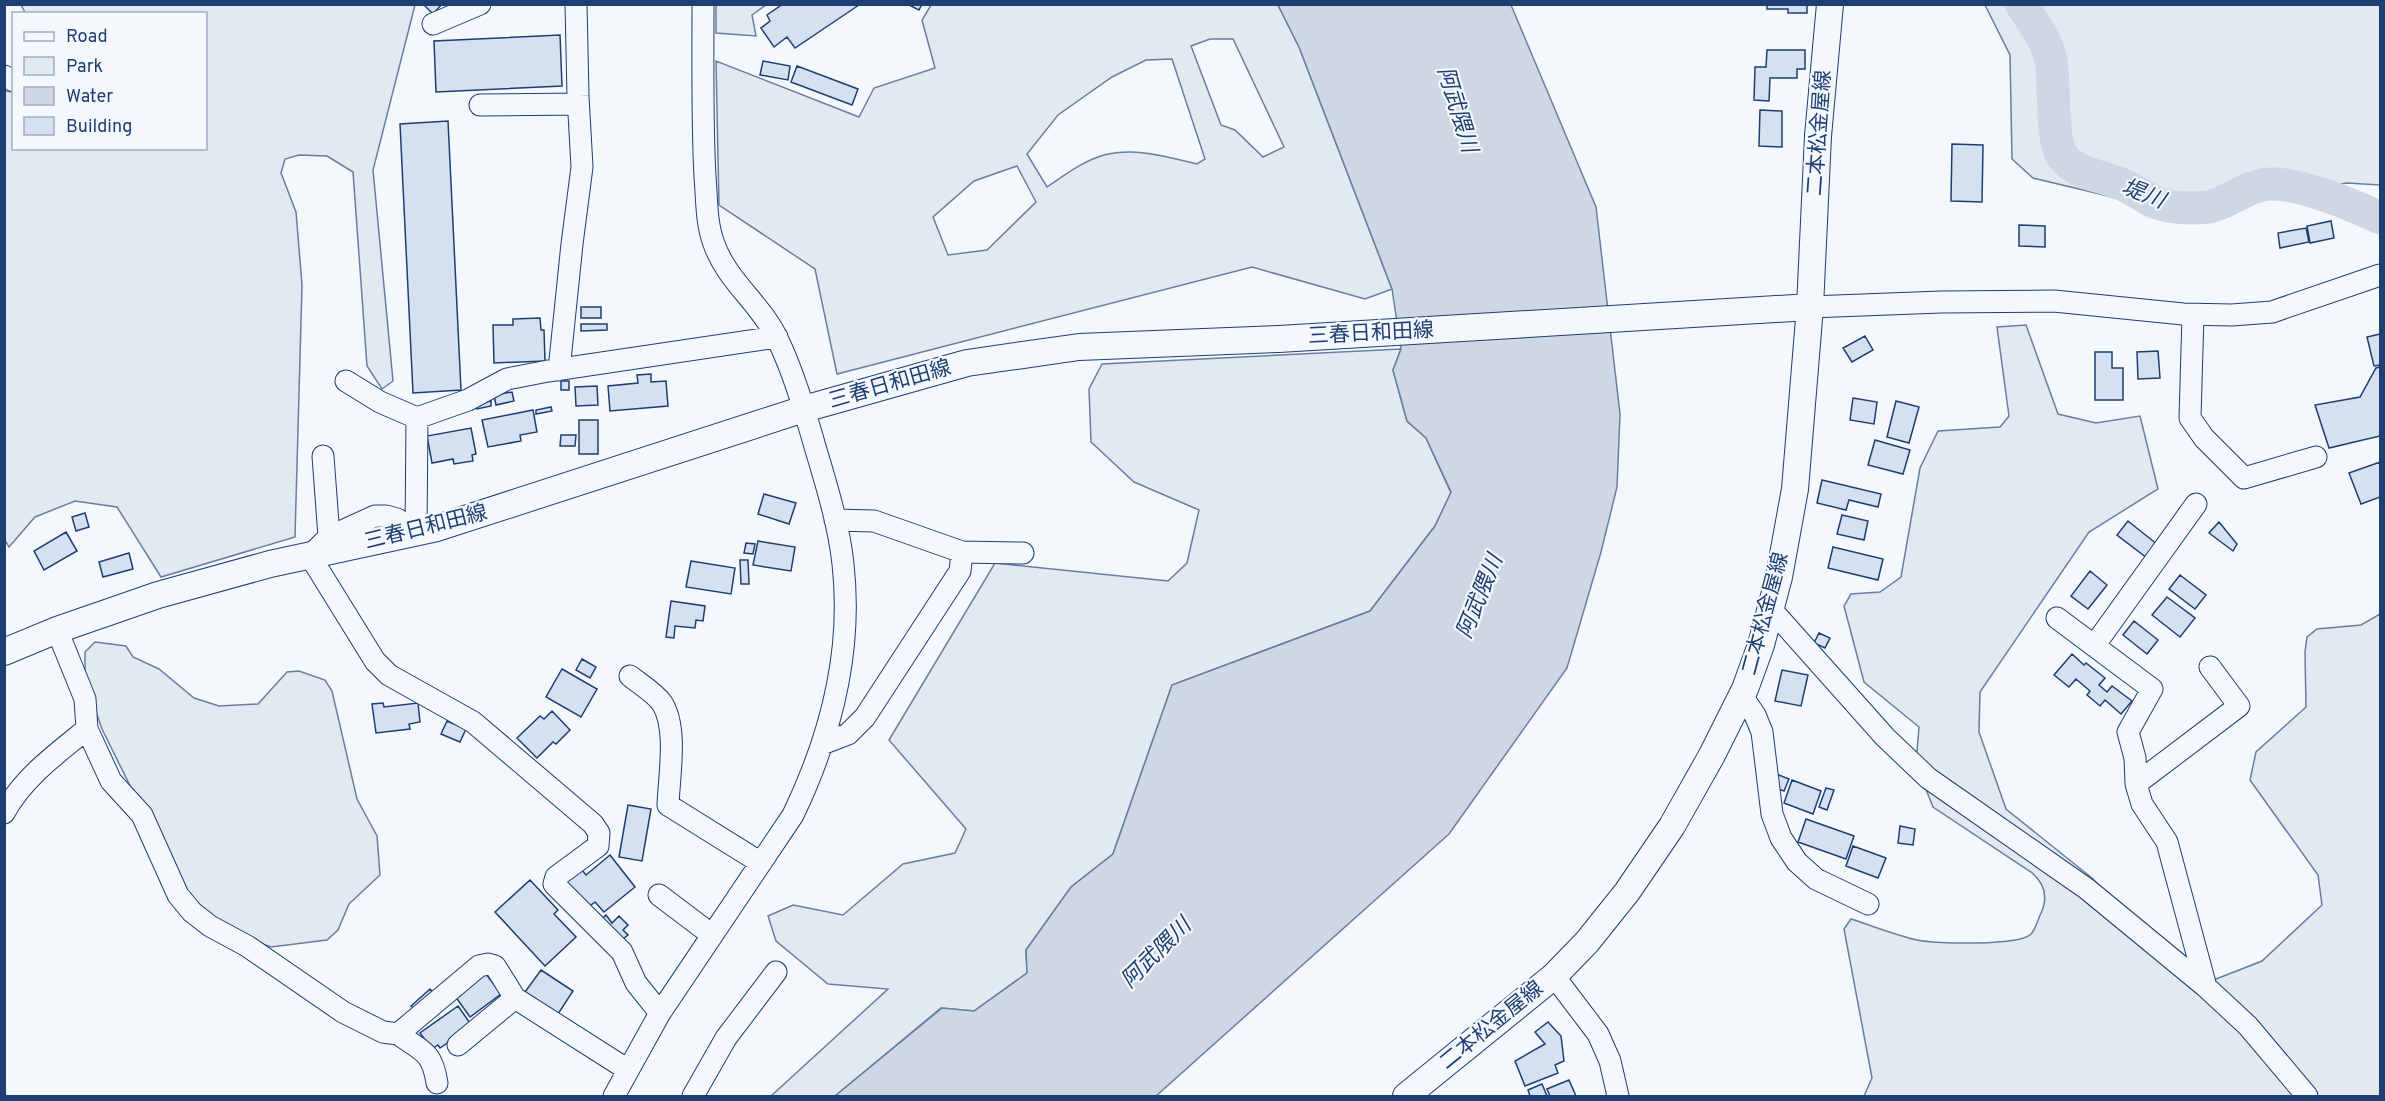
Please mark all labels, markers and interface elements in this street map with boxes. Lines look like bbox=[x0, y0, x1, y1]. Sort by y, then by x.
legend bbox=[12, 12, 207, 150]
text: Road bbox=[66, 26, 108, 49]
text: Park bbox=[66, 56, 103, 79]
water label: 阿武隈川 bbox=[1430, 64, 1482, 158]
street label: 二本松金屋線 bbox=[1802, 69, 1838, 197]
text: Water bbox=[66, 86, 113, 109]
text: Building bbox=[66, 116, 132, 139]
water label: 堤川 bbox=[2118, 175, 2170, 216]
street label: 三春日和田線 bbox=[1307, 317, 1435, 351]
street label: 三春日和田線 bbox=[826, 355, 954, 415]
street label: 三春日和田線 bbox=[362, 500, 490, 556]
water label: 阿武隈川 bbox=[1452, 549, 1511, 643]
street label: 二本松金屋線 bbox=[1737, 550, 1795, 678]
water label: 阿武隈川 bbox=[1116, 912, 1199, 995]
street label: 二本松金屋線 bbox=[1435, 976, 1549, 1076]

